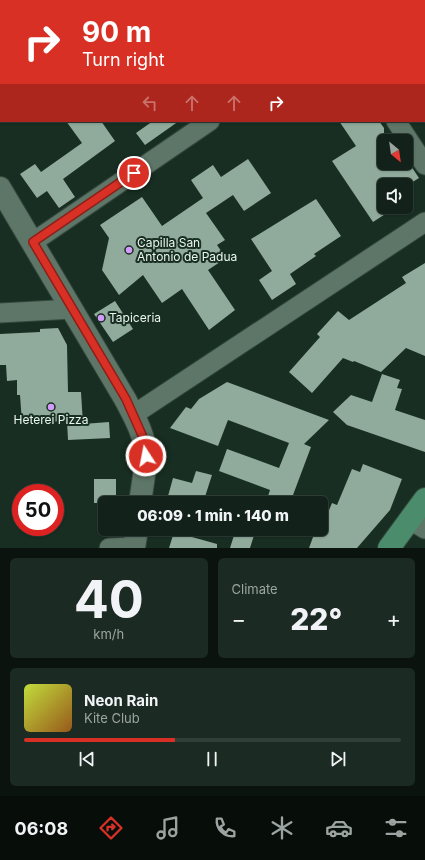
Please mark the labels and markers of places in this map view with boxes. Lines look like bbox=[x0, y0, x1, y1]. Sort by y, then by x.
pin bbox=[117, 156, 151, 190]
place label: Capilla San Antonio de Padua bbox=[137, 235, 237, 264]
marker: Capilla San Antonio de Padua bbox=[124, 245, 134, 255]
place label: Tapiceria bbox=[109, 310, 161, 325]
marker: Tapiceria bbox=[96, 313, 106, 323]
marker: Heterei Pizza bbox=[46, 402, 56, 412]
place label: Heterei Pizza bbox=[14, 412, 88, 427]

